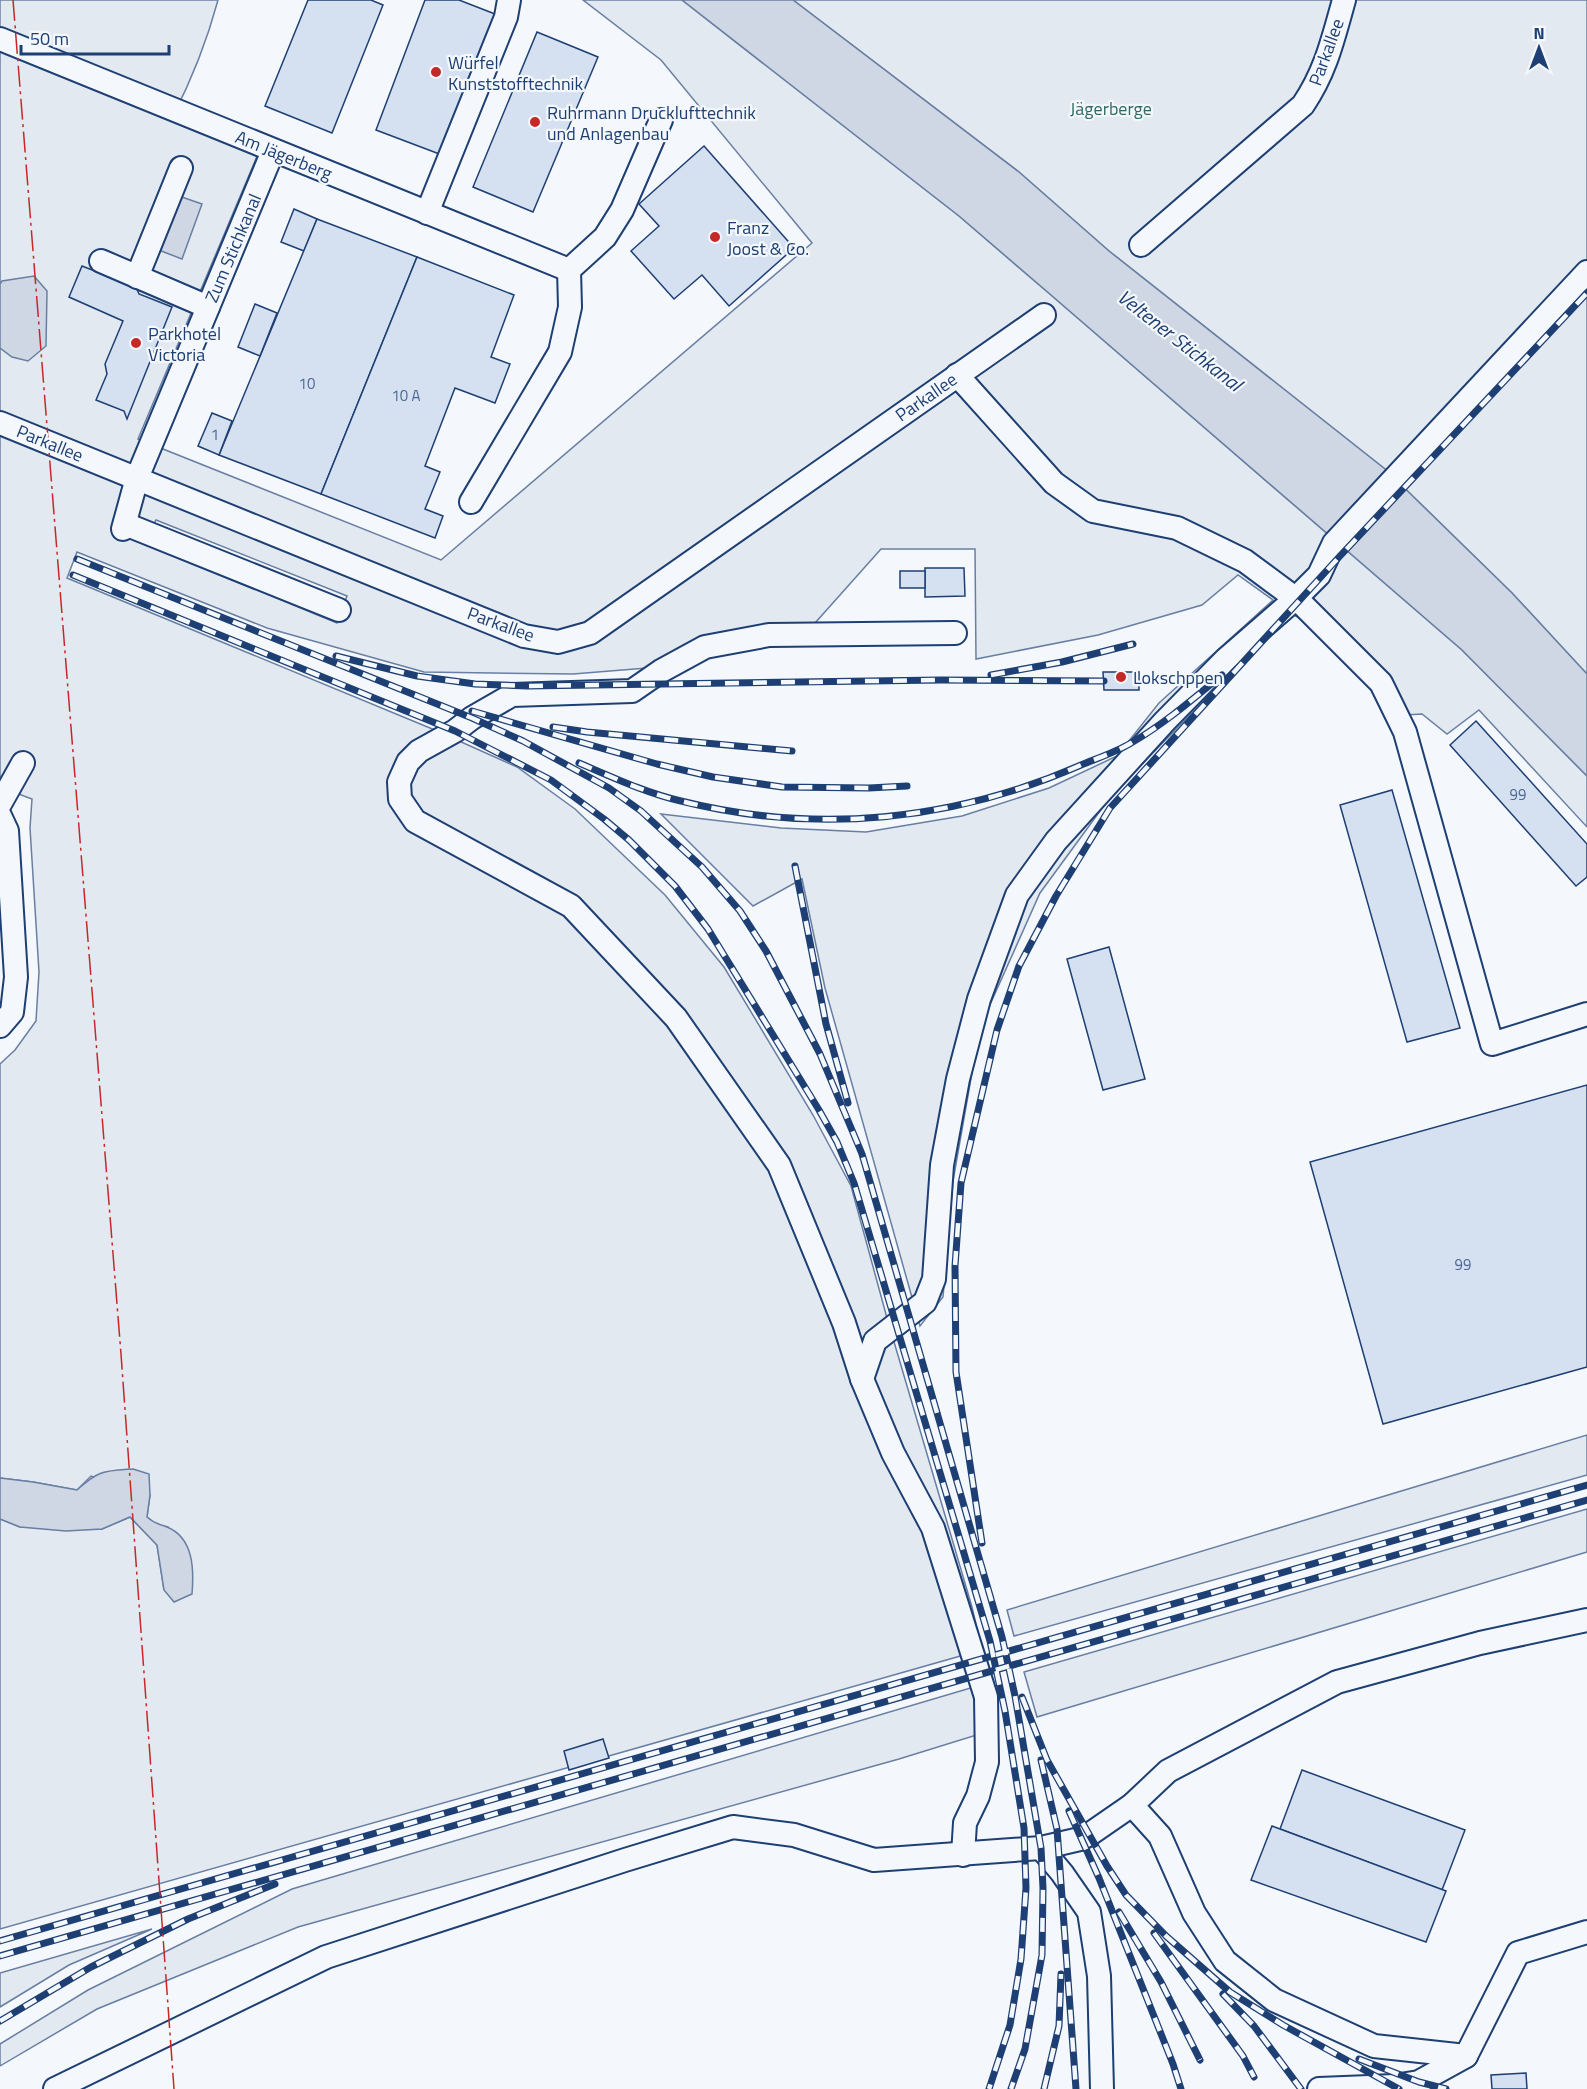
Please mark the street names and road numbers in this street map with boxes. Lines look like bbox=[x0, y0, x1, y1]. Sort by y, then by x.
street label: Parkallee bbox=[1301, 15, 1351, 89]
street label: Am Jägerberg bbox=[231, 123, 337, 187]
street label: Zum Stichkanal bbox=[198, 189, 268, 307]
street label: Parkallee bbox=[890, 366, 962, 428]
street label: Parkallee bbox=[13, 417, 87, 469]
street label: Parkallee bbox=[464, 599, 538, 649]

